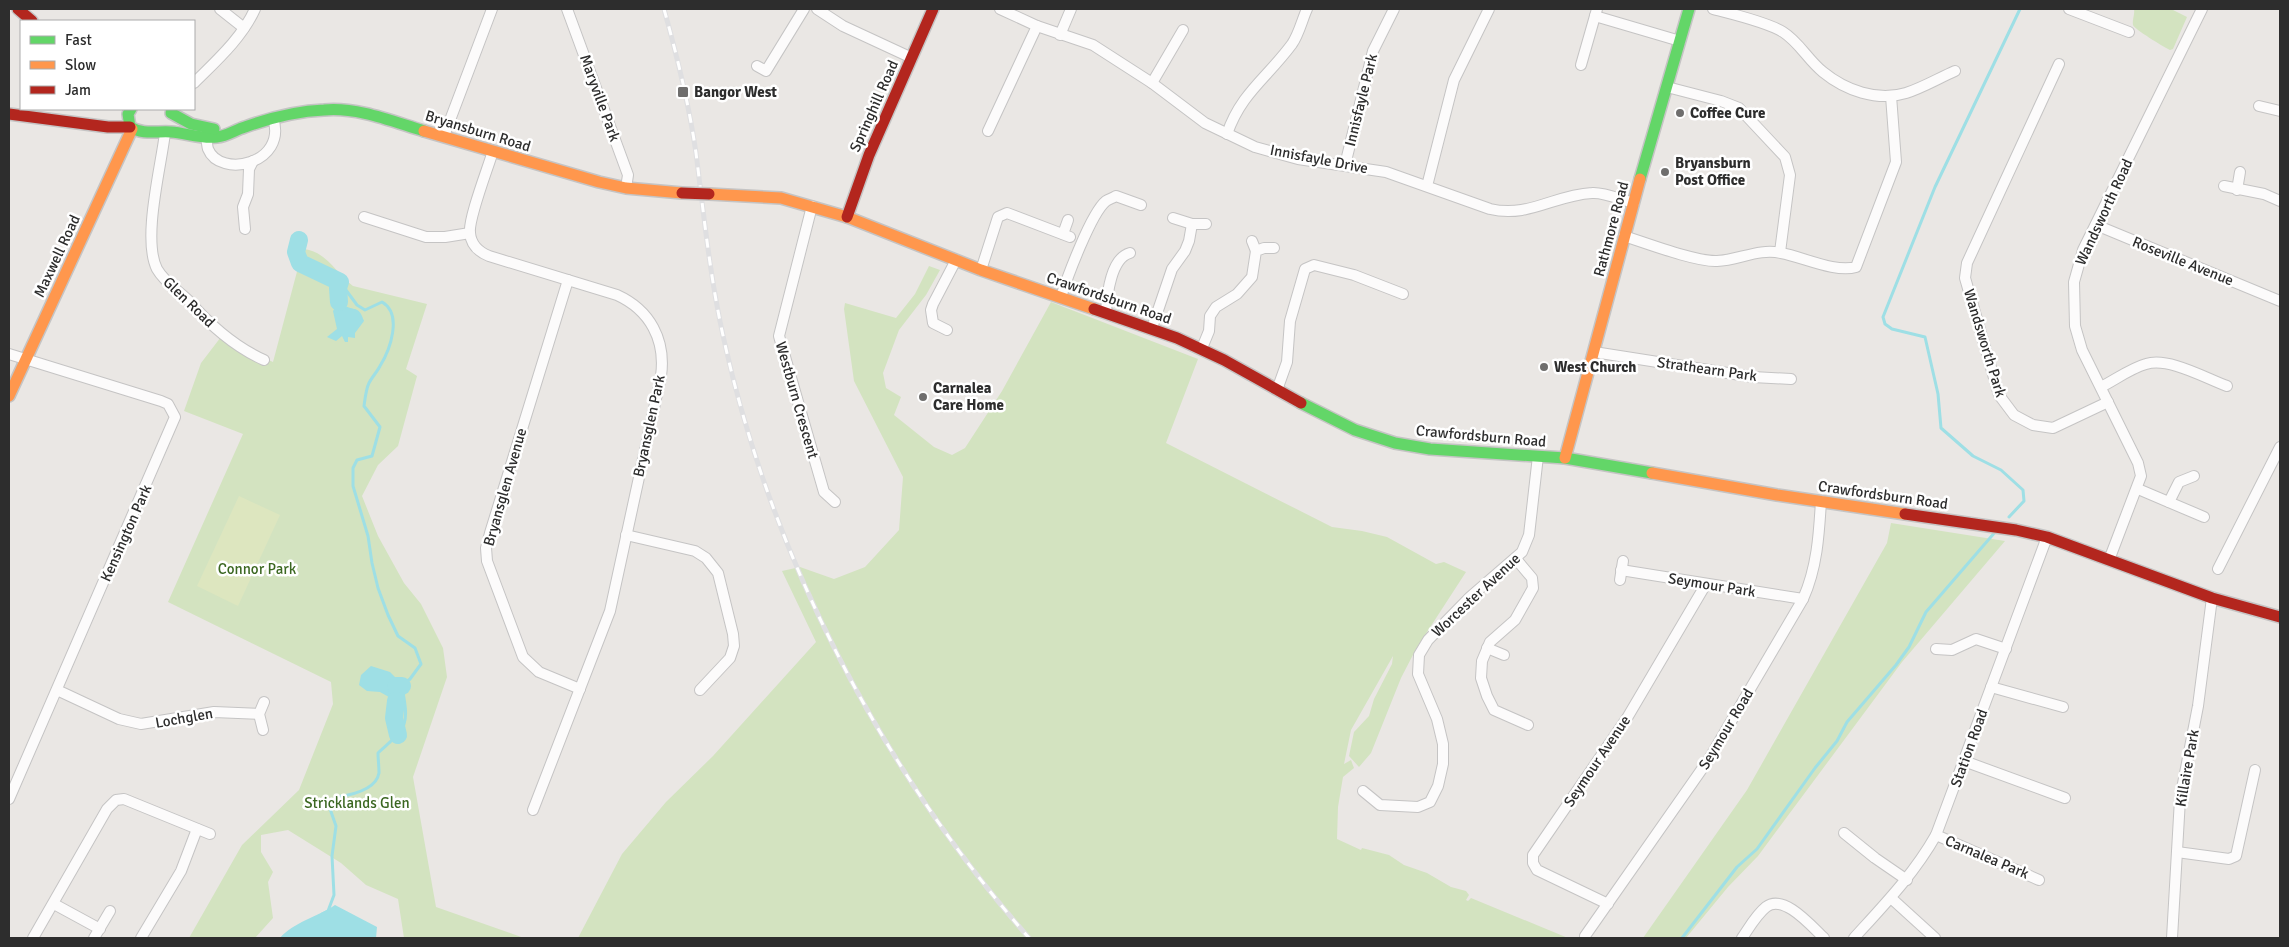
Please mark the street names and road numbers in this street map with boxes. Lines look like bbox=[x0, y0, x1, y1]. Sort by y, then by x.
street label: Innisfayle Park bbox=[1341, 51, 1381, 148]
street label: Maryville Park bbox=[576, 52, 624, 144]
street label: Springhill Road bbox=[846, 57, 902, 155]
street label: Bryansburn Road bbox=[423, 106, 533, 156]
street label: Innisfayle Drive bbox=[1268, 141, 1370, 177]
street label: Wandsworth Road bbox=[2071, 156, 2137, 268]
street label: Rathmore Road bbox=[1590, 179, 1632, 279]
street label: Maxwell Road bbox=[30, 212, 84, 300]
street label: Roseville Avenue bbox=[2130, 233, 2236, 289]
street label: Crawfordsburn Road bbox=[1044, 268, 1174, 328]
street label: Glen Road bbox=[159, 273, 219, 331]
street label: Wandsworth Park bbox=[1960, 287, 2010, 400]
street label: Westburn Crescent bbox=[772, 339, 822, 461]
street label: Strathearn Park bbox=[1656, 353, 1759, 385]
street label: Bryansglen Park bbox=[629, 373, 669, 479]
street label: Crawfordsburn Road bbox=[1415, 421, 1547, 451]
street label: Bryansglen Avenue bbox=[480, 426, 530, 548]
street label: Crawfordsburn Road bbox=[1817, 477, 1949, 513]
street label: Kensington Park bbox=[97, 481, 156, 584]
street label: Worcester Avenue bbox=[1428, 549, 1524, 641]
street label: Seymour Park bbox=[1667, 569, 1757, 601]
street label: Seymour Road bbox=[1695, 685, 1757, 773]
street label: Lochglen bbox=[154, 704, 214, 732]
street label: Station Road bbox=[1947, 706, 1991, 790]
street label: Seymour Avenue bbox=[1560, 712, 1634, 810]
street label: Killaire Park bbox=[2171, 727, 2203, 808]
street label: Carnalea Park bbox=[1942, 831, 2032, 883]

